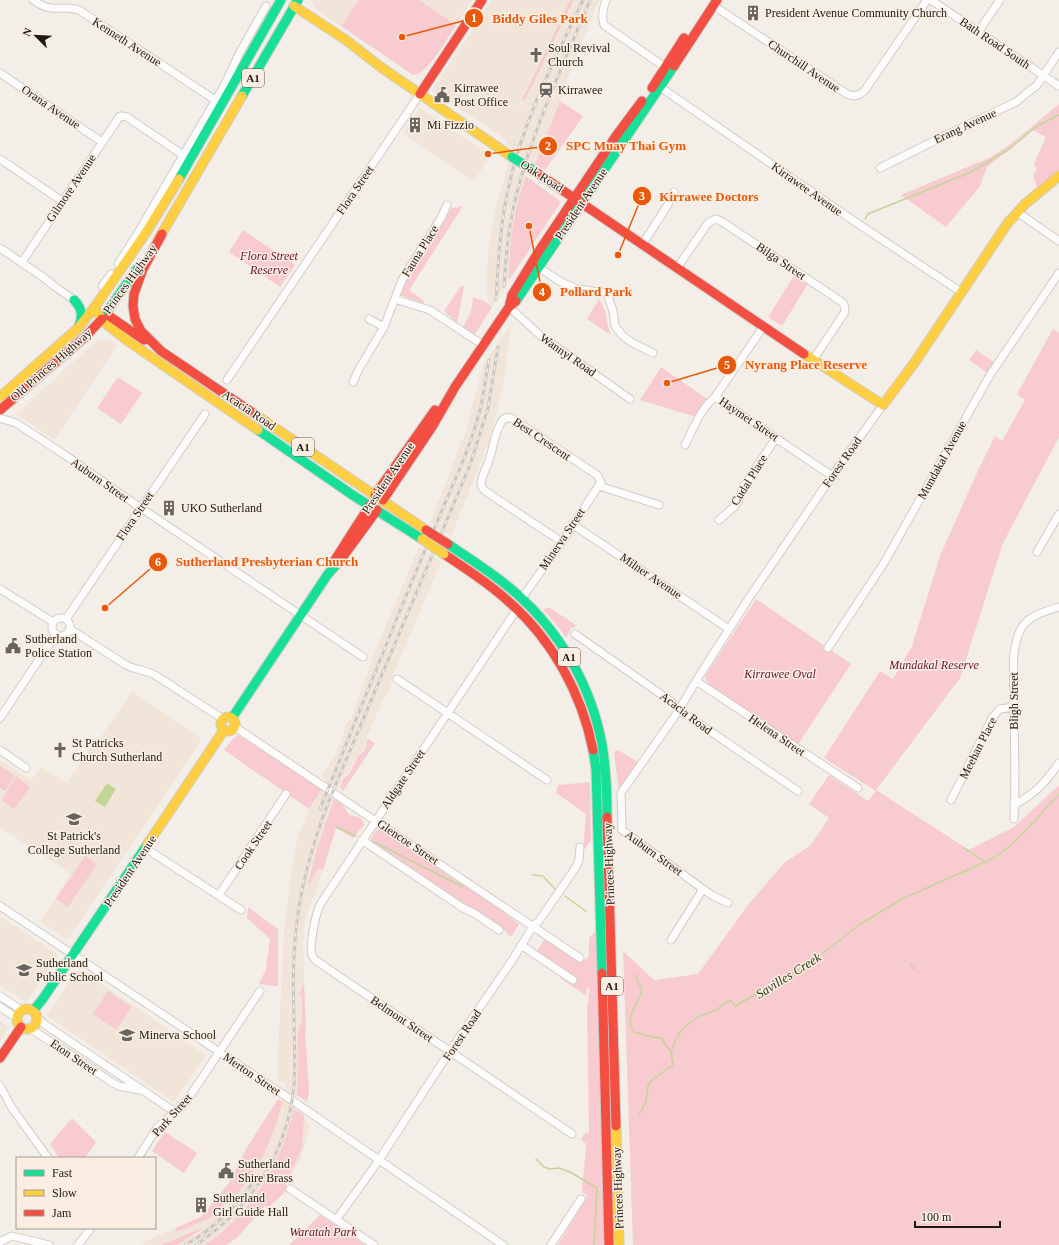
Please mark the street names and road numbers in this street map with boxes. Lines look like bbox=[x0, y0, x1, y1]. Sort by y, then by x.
street label: Bath Road South bbox=[957, 14, 1033, 72]
street label: Kenneth Avenue bbox=[90, 15, 164, 69]
street label: Churchill Avenue bbox=[765, 37, 843, 95]
road number: A1 bbox=[242, 69, 264, 87]
street label: Orana Avenue bbox=[19, 82, 83, 132]
street label: Erang Avenue bbox=[931, 105, 999, 147]
street label: Gilmore Avenue bbox=[43, 151, 99, 225]
street label: Oak Road bbox=[518, 157, 566, 195]
street label: Kirrawee Avenue bbox=[769, 159, 845, 219]
street label: Flora Street bbox=[333, 162, 377, 217]
street label: President Avenue bbox=[552, 165, 610, 243]
street label: Fauna Place bbox=[399, 223, 441, 279]
street label: Bilga Street bbox=[753, 239, 809, 283]
street label: Princes Highway bbox=[100, 242, 160, 316]
street label: Old Princes Highway bbox=[7, 326, 95, 404]
street label: Wannyl Road bbox=[537, 331, 599, 379]
street label: Acacia Road bbox=[220, 387, 278, 433]
street label: Haymet Street bbox=[716, 394, 782, 444]
street label: Best Crescent bbox=[511, 415, 574, 464]
street label: Mundakal Avenue bbox=[915, 418, 969, 502]
street label: Forest Road bbox=[820, 434, 864, 490]
road number: A1 bbox=[292, 438, 314, 456]
street label: President Avenue bbox=[359, 439, 417, 517]
street label: Cudal Place bbox=[728, 452, 770, 508]
street label: Auburn Street bbox=[68, 455, 132, 506]
street label: Flora Street bbox=[113, 488, 157, 543]
street label: Minerva Street bbox=[536, 505, 588, 573]
street label: Milner Avenue bbox=[617, 550, 685, 602]
road number: A1 bbox=[558, 648, 580, 666]
street label: Bligh Street bbox=[1007, 672, 1021, 730]
street label: Acacia Road bbox=[657, 689, 715, 737]
street label: Helena Street bbox=[746, 711, 808, 759]
street label: Meehan Place bbox=[956, 715, 1000, 781]
street label: Aldgate Street bbox=[378, 746, 428, 812]
street label: Glencoe Street bbox=[375, 816, 442, 868]
street label: Cook Street bbox=[231, 817, 275, 873]
street label: Princes Highway bbox=[601, 823, 617, 905]
street label: Auburn Street bbox=[623, 827, 686, 879]
street label: President Avenue bbox=[101, 832, 159, 910]
road number: A1 bbox=[601, 977, 623, 995]
street label: Belmont Street bbox=[368, 993, 436, 1045]
street label: Forest Road bbox=[440, 1007, 484, 1063]
street label: Eton Street bbox=[48, 1036, 101, 1078]
street label: Merton Street bbox=[221, 1050, 284, 1099]
street label: Park Street bbox=[149, 1090, 195, 1139]
street label: Princes Highway bbox=[610, 1147, 626, 1229]

